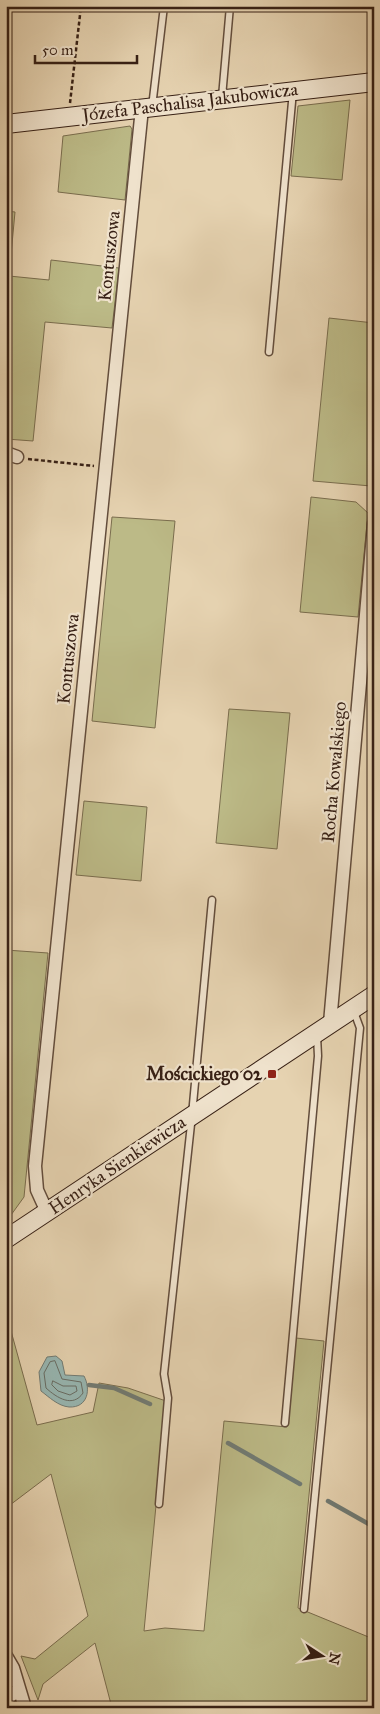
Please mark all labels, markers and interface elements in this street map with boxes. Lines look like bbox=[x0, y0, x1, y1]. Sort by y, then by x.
scale bar bbox=[35, 32, 138, 64]
text: 50 m bbox=[42, 41, 74, 59]
street label: Józefa Paschalisa Jakubowicza bbox=[79, 78, 300, 127]
street label: Kontuszowa bbox=[93, 209, 125, 302]
street label: Kontuszowa bbox=[52, 612, 84, 705]
street label: Rocha Kowalskiego bbox=[317, 701, 352, 844]
place label: Mościckiego 02 bbox=[146, 1063, 263, 1086]
marker: Mościckiego 02 bbox=[266, 1068, 278, 1080]
street label: Henryka Sienkiewicza bbox=[44, 1111, 190, 1219]
north arrow bbox=[298, 1632, 348, 1682]
text: N bbox=[325, 1651, 344, 1666]

